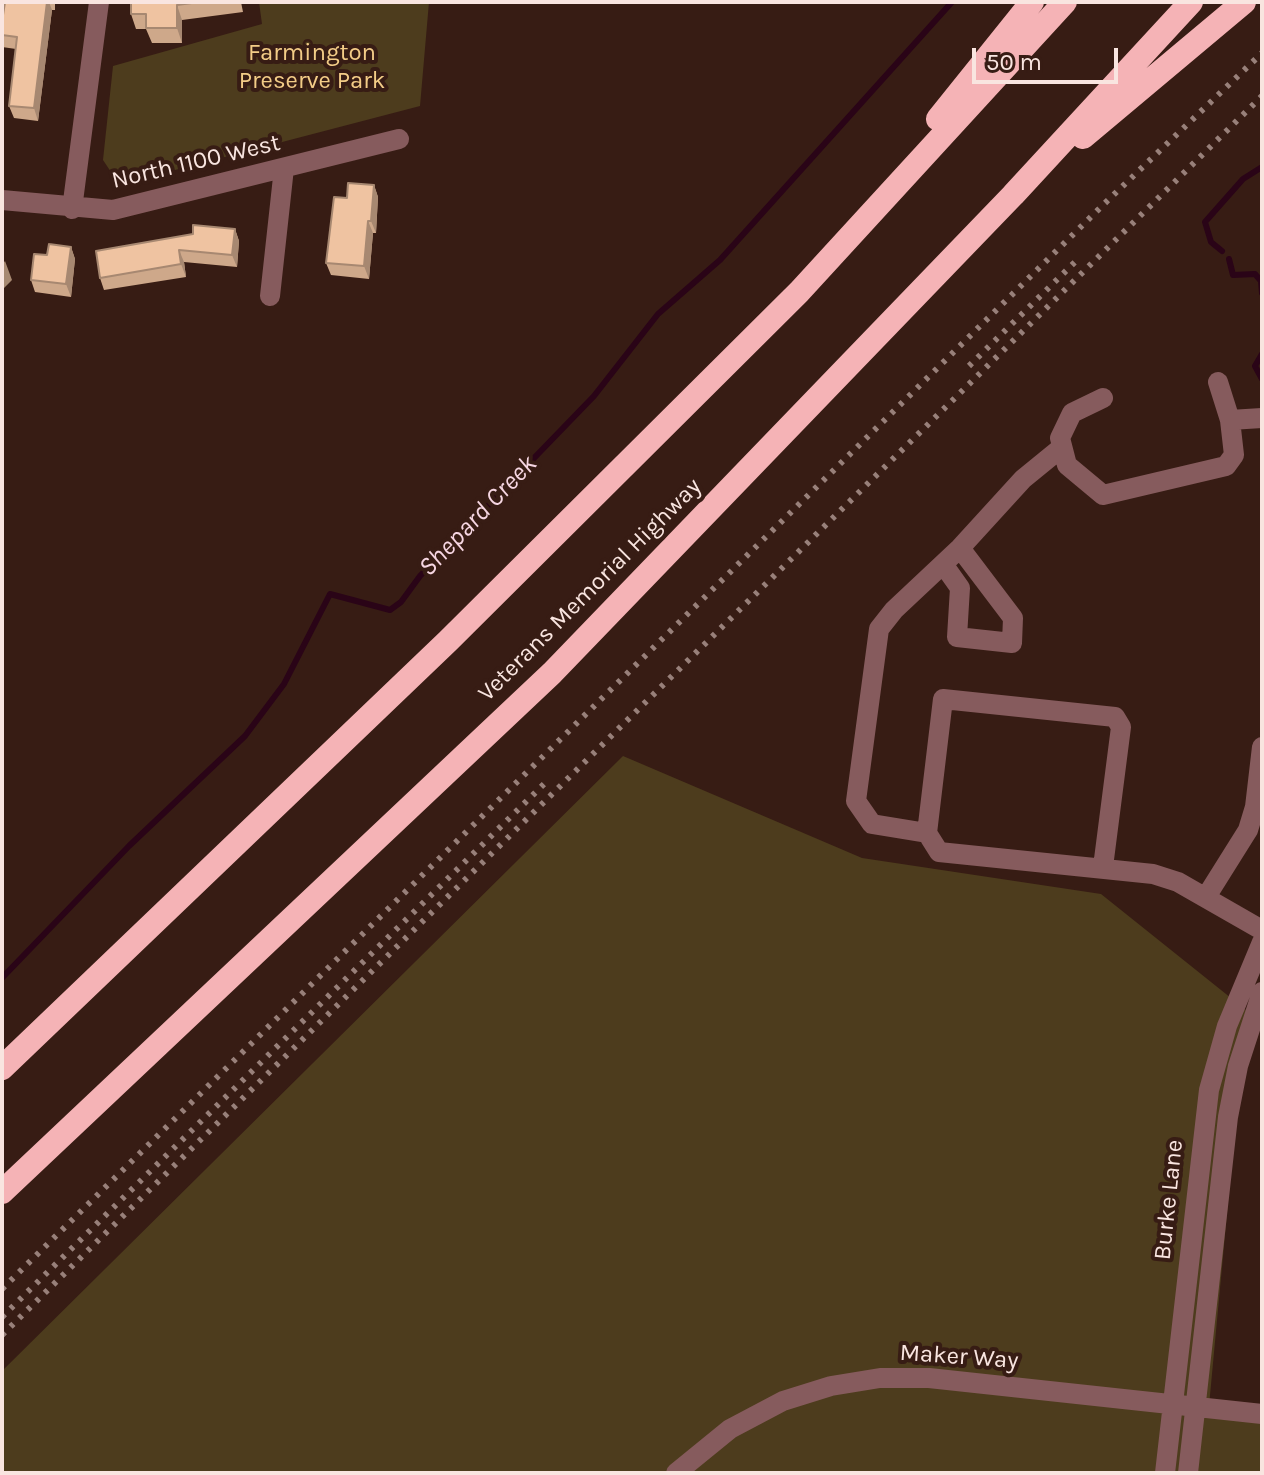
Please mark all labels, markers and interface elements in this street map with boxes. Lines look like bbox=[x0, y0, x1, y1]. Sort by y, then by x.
scale bar bbox=[976, 32, 1122, 82]
park label: Farmington Preserve Park bbox=[239, 39, 385, 95]
text: 50 m bbox=[986, 48, 1042, 76]
street label: North 1100 West bbox=[109, 129, 283, 195]
water label: Shepard Creek bbox=[412, 449, 544, 583]
street label: Veterans Memorial Highway bbox=[472, 472, 708, 708]
street label: Burke Lane bbox=[1148, 1138, 1190, 1262]
street label: Maker Way bbox=[899, 1338, 1019, 1376]

